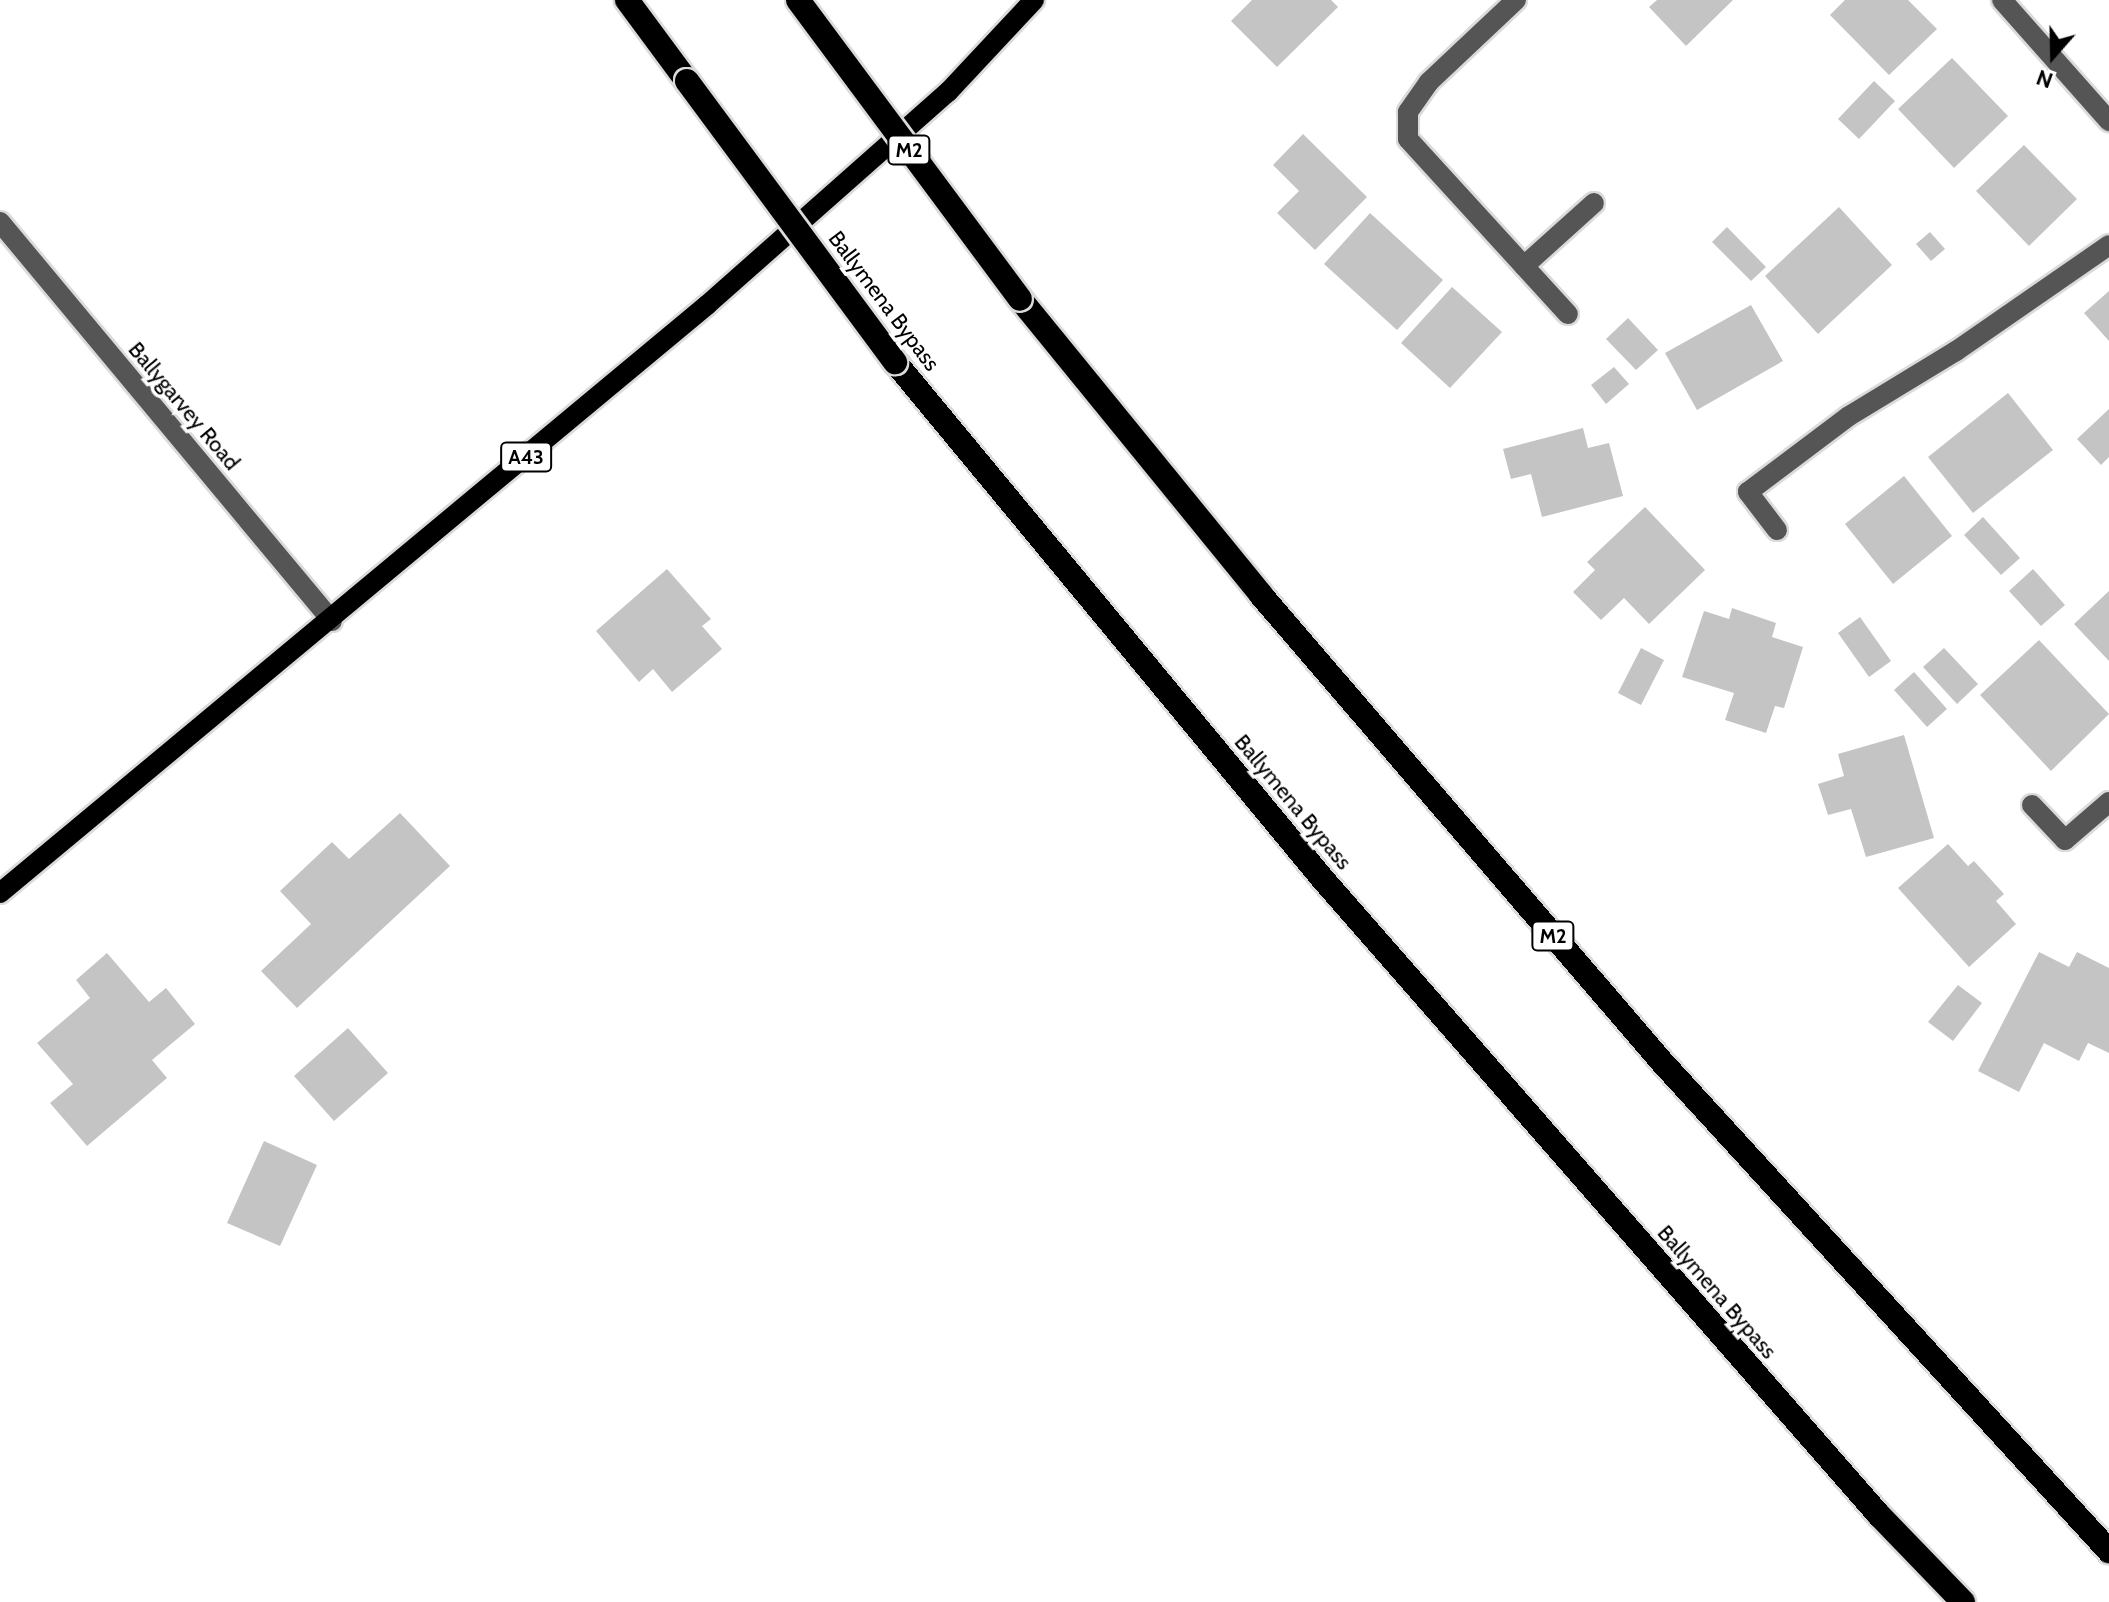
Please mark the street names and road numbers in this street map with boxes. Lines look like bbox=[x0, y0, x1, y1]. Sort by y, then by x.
road number: M2 bbox=[887, 134, 931, 166]
street label: Ballymena Bypass bbox=[823, 226, 945, 376]
street label: Ballygarvey Road bbox=[123, 337, 245, 475]
road number: A43 bbox=[500, 441, 552, 473]
street label: Ballymena Bypass bbox=[1229, 729, 1357, 875]
road number: M2 bbox=[1531, 920, 1575, 952]
street label: Ballymena Bypass bbox=[1652, 1220, 1782, 1364]

